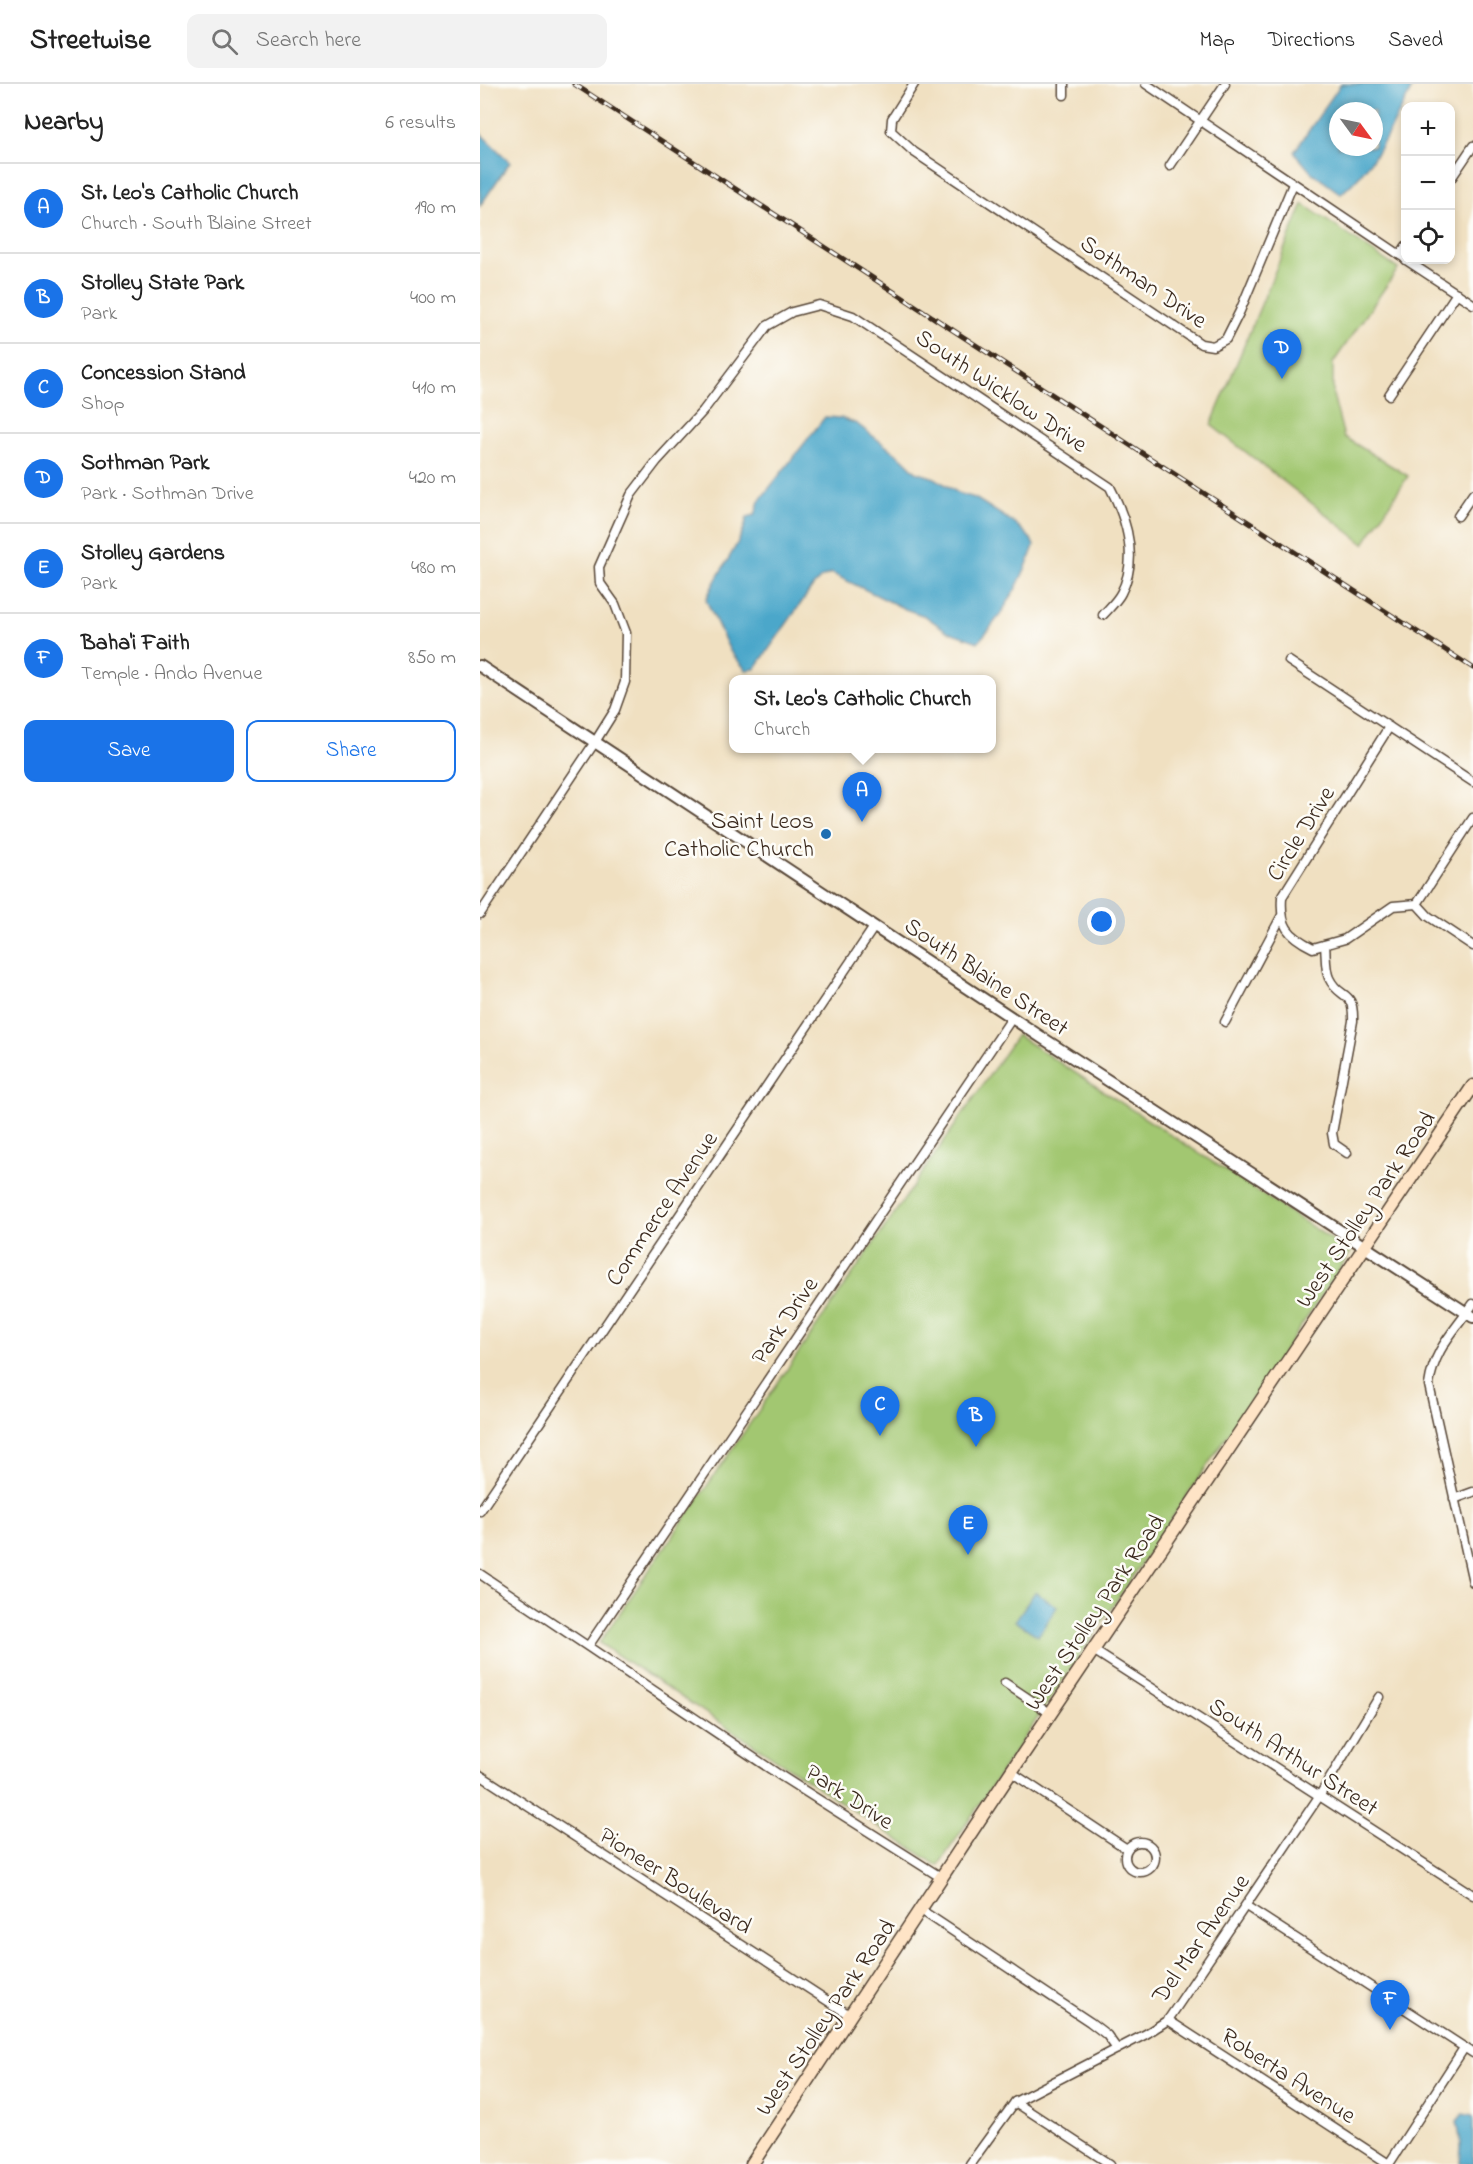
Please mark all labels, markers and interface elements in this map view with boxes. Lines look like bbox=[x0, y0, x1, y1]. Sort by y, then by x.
search box bbox=[187, 14, 607, 68]
text: Streetwise bbox=[30, 21, 151, 62]
icon: search bbox=[208, 25, 241, 58]
text: Search here bbox=[256, 25, 361, 57]
text: Map bbox=[1199, 26, 1235, 56]
text: Directions bbox=[1268, 26, 1355, 56]
text: Saved bbox=[1388, 26, 1443, 56]
north arrow bbox=[1329, 102, 1383, 156]
map controls bbox=[1401, 102, 1455, 264]
button: + bbox=[1401, 102, 1455, 156]
text: Nearby bbox=[24, 104, 103, 142]
text: 6 results bbox=[385, 109, 456, 138]
button: − bbox=[1401, 156, 1455, 210]
text: St. Leo's Catholic Church bbox=[81, 178, 299, 210]
text: A bbox=[37, 194, 50, 223]
text: 190 m bbox=[414, 194, 456, 223]
text: Church · South Blaine Street bbox=[81, 210, 312, 239]
button: locate bbox=[1401, 210, 1455, 264]
street label: Sothman Drive bbox=[1072, 227, 1213, 339]
text: Stolley State Park bbox=[81, 268, 244, 300]
text: B bbox=[37, 284, 50, 313]
text: 400 m bbox=[410, 284, 456, 313]
text: Park bbox=[81, 300, 117, 329]
street label: South Wicklow Drive bbox=[908, 321, 1094, 463]
pin: D bbox=[1262, 330, 1302, 379]
text: Concession Stand bbox=[81, 358, 246, 390]
text: C bbox=[38, 374, 49, 403]
text: 410 m bbox=[412, 374, 456, 403]
text: Shop bbox=[81, 390, 125, 419]
text: Sothman Park bbox=[81, 448, 209, 480]
text: D bbox=[36, 464, 51, 493]
text: 420 m bbox=[409, 464, 456, 493]
text: Park · Sothman Drive bbox=[81, 480, 254, 509]
text: Stolley Gardens bbox=[81, 538, 225, 570]
text: E bbox=[37, 554, 50, 583]
text: 480 m bbox=[411, 554, 456, 583]
text: Park bbox=[81, 570, 117, 599]
text: Baha'i Faith bbox=[81, 628, 190, 660]
text: F bbox=[37, 644, 50, 673]
text: 850 m bbox=[408, 644, 456, 673]
text: Temple · Ando Avenue bbox=[81, 660, 262, 689]
popup bbox=[729, 675, 996, 753]
text: St. Leo's Catholic Church bbox=[754, 684, 971, 716]
text: Church bbox=[754, 716, 810, 745]
button: Save bbox=[24, 720, 234, 782]
button: Share bbox=[246, 720, 456, 782]
pin: A bbox=[842, 772, 881, 822]
street label: Circle Drive bbox=[1259, 780, 1345, 889]
place label: Saint Leos Catholic Church bbox=[664, 805, 814, 868]
marker: Saint Leos Catholic Church bbox=[819, 827, 833, 841]
your location bbox=[1087, 907, 1116, 936]
street label: South Blaine Street bbox=[896, 910, 1075, 1046]
street label: West Stolley Park Road bbox=[1288, 1105, 1447, 1316]
street label: Commerce Avenue bbox=[598, 1125, 728, 1294]
street label: Park Drive bbox=[744, 1270, 829, 1372]
pin: C bbox=[860, 1386, 900, 1436]
pin: B bbox=[956, 1398, 996, 1447]
pin: E bbox=[948, 1506, 988, 1555]
street label: West Stolley Park Road bbox=[1017, 1508, 1176, 1719]
street label: South Arthur Street bbox=[1201, 1690, 1384, 1826]
street label: Park Drive bbox=[797, 1756, 900, 1840]
street label: Pioneer Boulevard bbox=[591, 1819, 759, 1945]
street label: Del Mar Avenue bbox=[1144, 1867, 1260, 2012]
street label: West Stolley Park Road bbox=[748, 1913, 907, 2124]
pin: F bbox=[1370, 1980, 1410, 2030]
street label: Roberta Avenue bbox=[1213, 2020, 1362, 2134]

